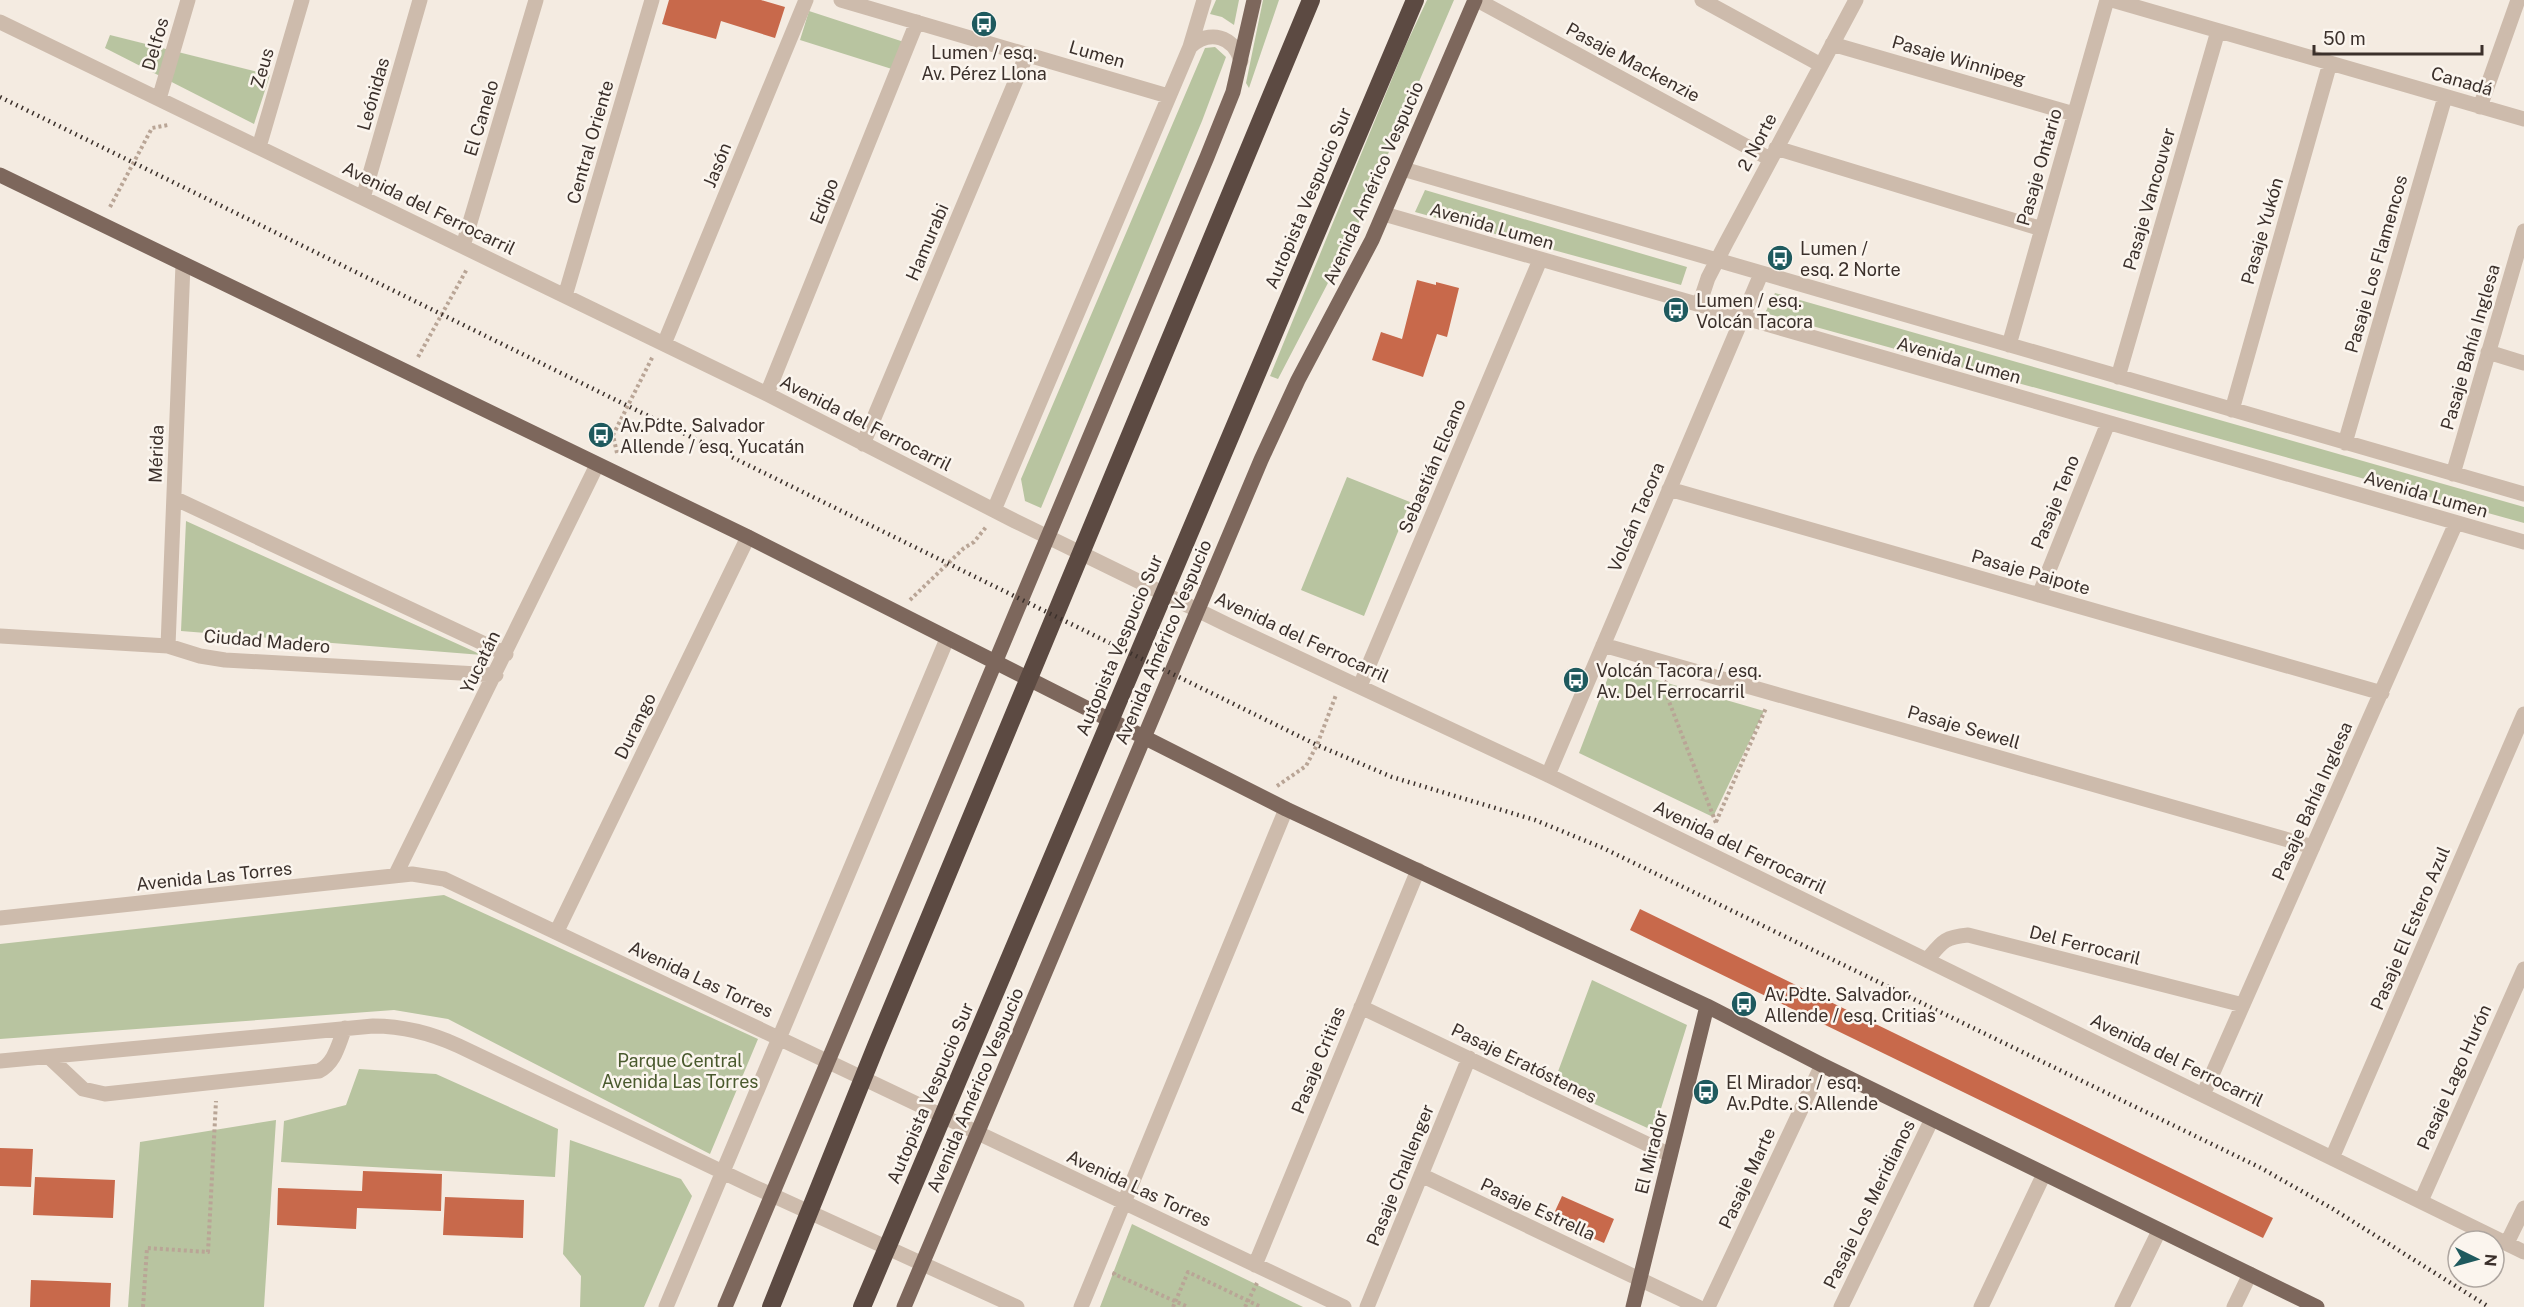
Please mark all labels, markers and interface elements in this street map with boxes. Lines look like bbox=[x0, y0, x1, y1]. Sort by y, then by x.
bus stop icon: Lumen / esq. Av. Pérez Llona bbox=[969, 9, 999, 39]
street label: Delfos bbox=[137, 15, 173, 73]
street label: Pasaje Mackenzie bbox=[1563, 18, 1703, 106]
scale bar bbox=[2314, 18, 2482, 56]
text: 50 m bbox=[2323, 28, 2366, 49]
street label: Pasaje Winnipeg bbox=[1890, 31, 2028, 89]
street label: Lumen bbox=[1067, 36, 1127, 72]
place label: Lumen / esq. Av. Pérez Llona bbox=[921, 42, 1047, 84]
street label: Zeus bbox=[246, 45, 278, 91]
street label: Leónidas bbox=[353, 55, 393, 133]
street label: Canadá bbox=[2429, 62, 2495, 100]
street label: El Canelo bbox=[459, 77, 503, 159]
street label: Central Oriente bbox=[562, 78, 618, 206]
street label: Avenida Américo Vespucio bbox=[1319, 78, 1427, 288]
street label: Autopista Vespucio Sur bbox=[1260, 104, 1356, 292]
street label: Pasaje Ontario bbox=[2012, 106, 2066, 228]
street label: 2 Norte bbox=[1733, 109, 1781, 175]
street label: Pasaje Vancouver bbox=[2119, 125, 2179, 273]
street label: Jasón bbox=[699, 139, 735, 191]
street label: Avenida del Ferrocarril bbox=[339, 157, 519, 259]
street label: Pasaje Los Flamencos bbox=[2341, 173, 2411, 355]
street label: Edipo bbox=[805, 175, 843, 227]
street label: Pasaje Yukón bbox=[2237, 175, 2287, 287]
street label: Avenida Lumen bbox=[1428, 198, 1556, 254]
street label: Hamurabi bbox=[901, 200, 953, 284]
place label: Lumen / esq. 2 Norte bbox=[1800, 238, 1901, 280]
bus stop icon: Lumen / esq. 2 Norte bbox=[1765, 243, 1795, 273]
street label: Pasaje Bahía Inglesa bbox=[2436, 262, 2504, 432]
place label: Lumen / esq. Volcán Tacora bbox=[1696, 290, 1813, 332]
bus stop icon: Lumen / esq. Volcán Tacora bbox=[1661, 295, 1691, 325]
street label: Avenida Lumen bbox=[1895, 332, 2023, 388]
street label: Avenida del Ferrocarril bbox=[777, 371, 955, 475]
street label: Sebastián Elcano bbox=[1394, 396, 1470, 536]
place label: Av.Pdte. Salvador Allende / esq. Yucatán bbox=[620, 415, 805, 457]
bus stop icon: Av.Pdte. Salvador Allende / esq. Yucatán bbox=[586, 420, 616, 450]
street label: Mérida bbox=[144, 425, 168, 483]
street label: Pasaje Teno bbox=[2027, 452, 2083, 552]
street label: Volcán Tacora bbox=[1603, 459, 1669, 575]
street label: Avenida Lumen bbox=[2362, 466, 2490, 522]
street label: Avenida Américo Vespucio bbox=[1110, 536, 1216, 748]
street label: Pasaje Paipote bbox=[1969, 545, 2093, 599]
street label: Autopista Vespucio Sur bbox=[1071, 551, 1167, 739]
street label: Avenida del Ferrocarril bbox=[1212, 587, 1392, 687]
street label: Ciudad Madero bbox=[203, 625, 331, 657]
street label: Yucatán bbox=[456, 627, 504, 697]
place label: Volcán Tacora / esq. Av. Del Ferrocarril bbox=[1596, 660, 1762, 702]
bus stop icon: Volcán Tacora / esq. Av. Del Ferrocarril bbox=[1561, 665, 1591, 695]
street label: Durango bbox=[610, 689, 660, 763]
street label: Pasaje Sewell bbox=[1905, 701, 2023, 753]
street label: Pasaje Bahía Inglesa bbox=[2268, 718, 2356, 884]
street label: Avenida del Ferrocarril bbox=[1650, 796, 1830, 898]
street label: Pasaje El Estero Azul bbox=[2366, 843, 2454, 1013]
street label: Avenida Las Torres bbox=[135, 857, 293, 895]
street label: Del Ferrocaril bbox=[2027, 921, 2143, 969]
street label: Avenida Las Torres bbox=[625, 936, 777, 1022]
street label: Avenida Américo Vespucio bbox=[922, 984, 1028, 1196]
place label: Av.Pdte. Salvador Allende / esq. Critias bbox=[1764, 984, 1936, 1026]
bus stop icon: Av.Pdte. Salvador Allende / esq. Critias bbox=[1729, 989, 1759, 1019]
street label: Autopista Vespucio Sur bbox=[882, 999, 978, 1187]
street label: Pasaje Lago Hurón bbox=[2413, 1001, 2495, 1153]
street label: Pasaje Critias bbox=[1287, 1003, 1349, 1117]
street label: Avenida del Ferrocarril bbox=[2087, 1009, 2267, 1111]
street label: Pasaje Eratóstenes bbox=[1448, 1019, 1600, 1107]
park label: Parque Central Avenida Las Torres bbox=[602, 1050, 758, 1092]
place label: El Mirador / esq. Av.Pdte. S.Allende bbox=[1726, 1072, 1878, 1114]
bus stop icon: El Mirador / esq. Av.Pdte. S.Allende bbox=[1691, 1077, 1721, 1107]
street label: Pasaje Challenger bbox=[1362, 1101, 1438, 1249]
street label: El Mirador bbox=[1630, 1108, 1672, 1196]
street label: Pasaje Los Meridianos bbox=[1819, 1116, 1919, 1292]
street label: Pasaje Marte bbox=[1714, 1124, 1780, 1232]
street label: Avenida Las Torres bbox=[1063, 1145, 1215, 1231]
street label: Pasaje Estrella bbox=[1477, 1173, 1599, 1245]
north arrow bbox=[2446, 1229, 2506, 1289]
text: N bbox=[2480, 1253, 2500, 1267]

